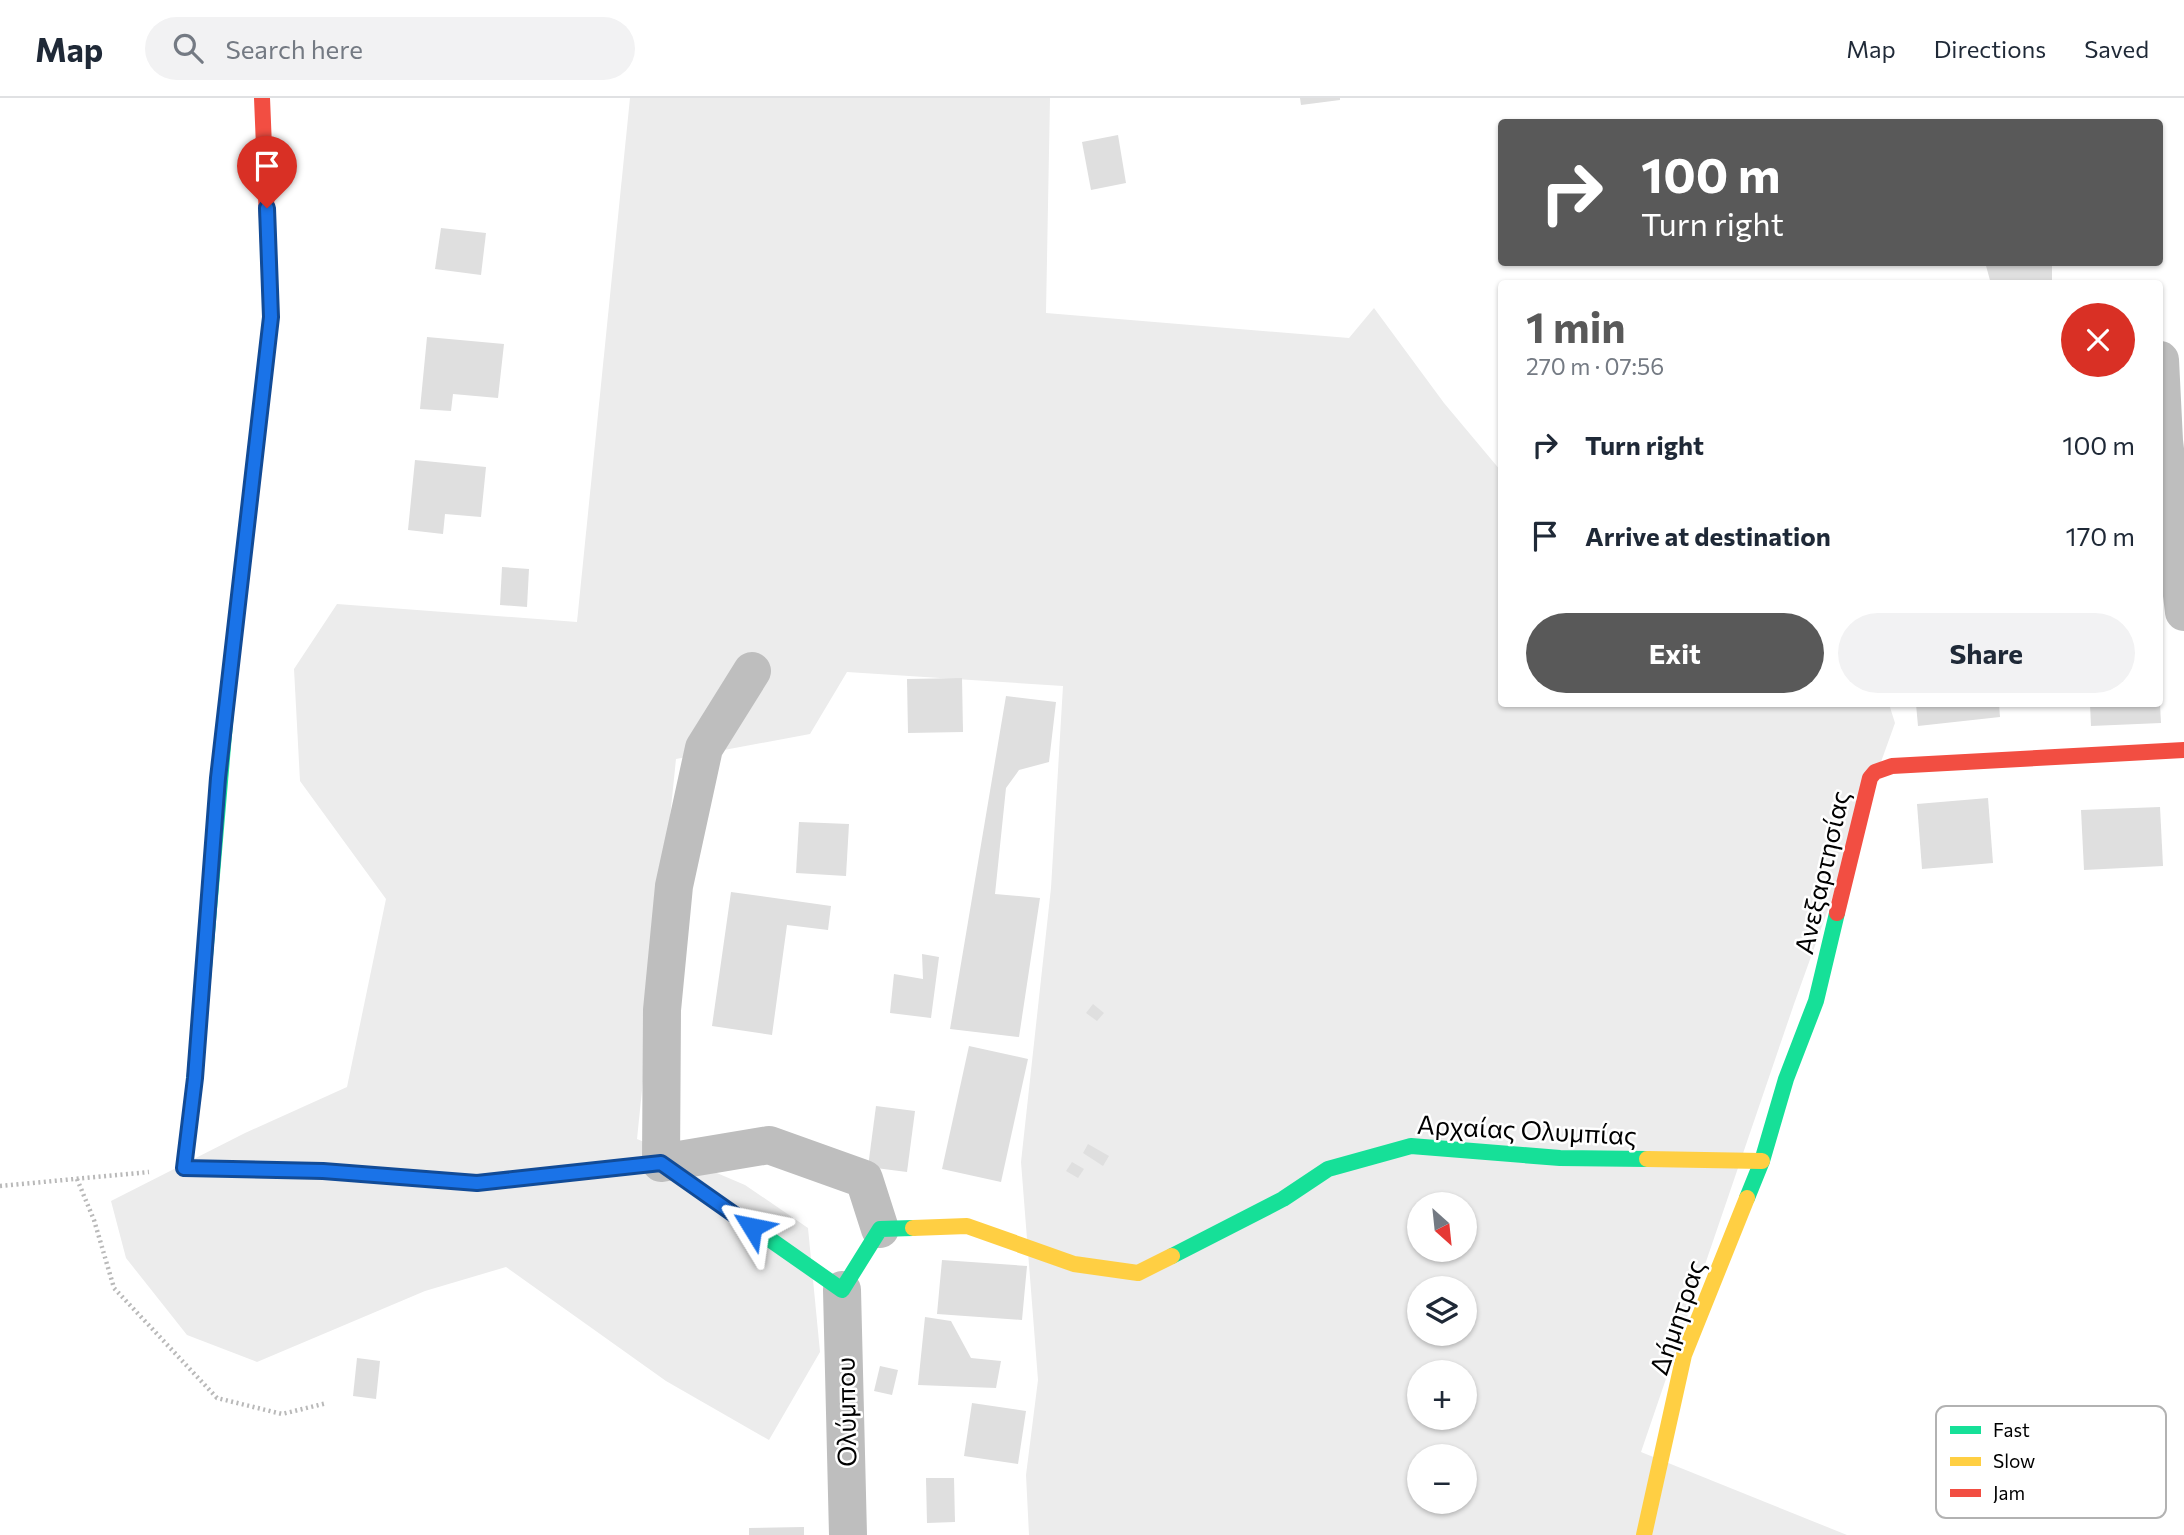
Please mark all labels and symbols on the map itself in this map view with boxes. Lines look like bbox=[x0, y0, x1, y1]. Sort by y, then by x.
pin bbox=[237, 136, 297, 208]
street label: Ανεξαρτησίας bbox=[1787, 787, 1855, 957]
street label: Αρχαίας Ολυμπίας bbox=[1416, 1108, 1638, 1150]
position arrow bbox=[715, 1190, 789, 1264]
north arrow bbox=[1407, 1192, 1477, 1262]
street label: Δήμητρας bbox=[1642, 1255, 1710, 1379]
street label: Ολύμπου bbox=[829, 1357, 861, 1467]
legend bbox=[1936, 1406, 2166, 1518]
text: Fast bbox=[1993, 1418, 2030, 1441]
text: Slow bbox=[1993, 1449, 2035, 1472]
text: Jam bbox=[1993, 1481, 2025, 1504]

